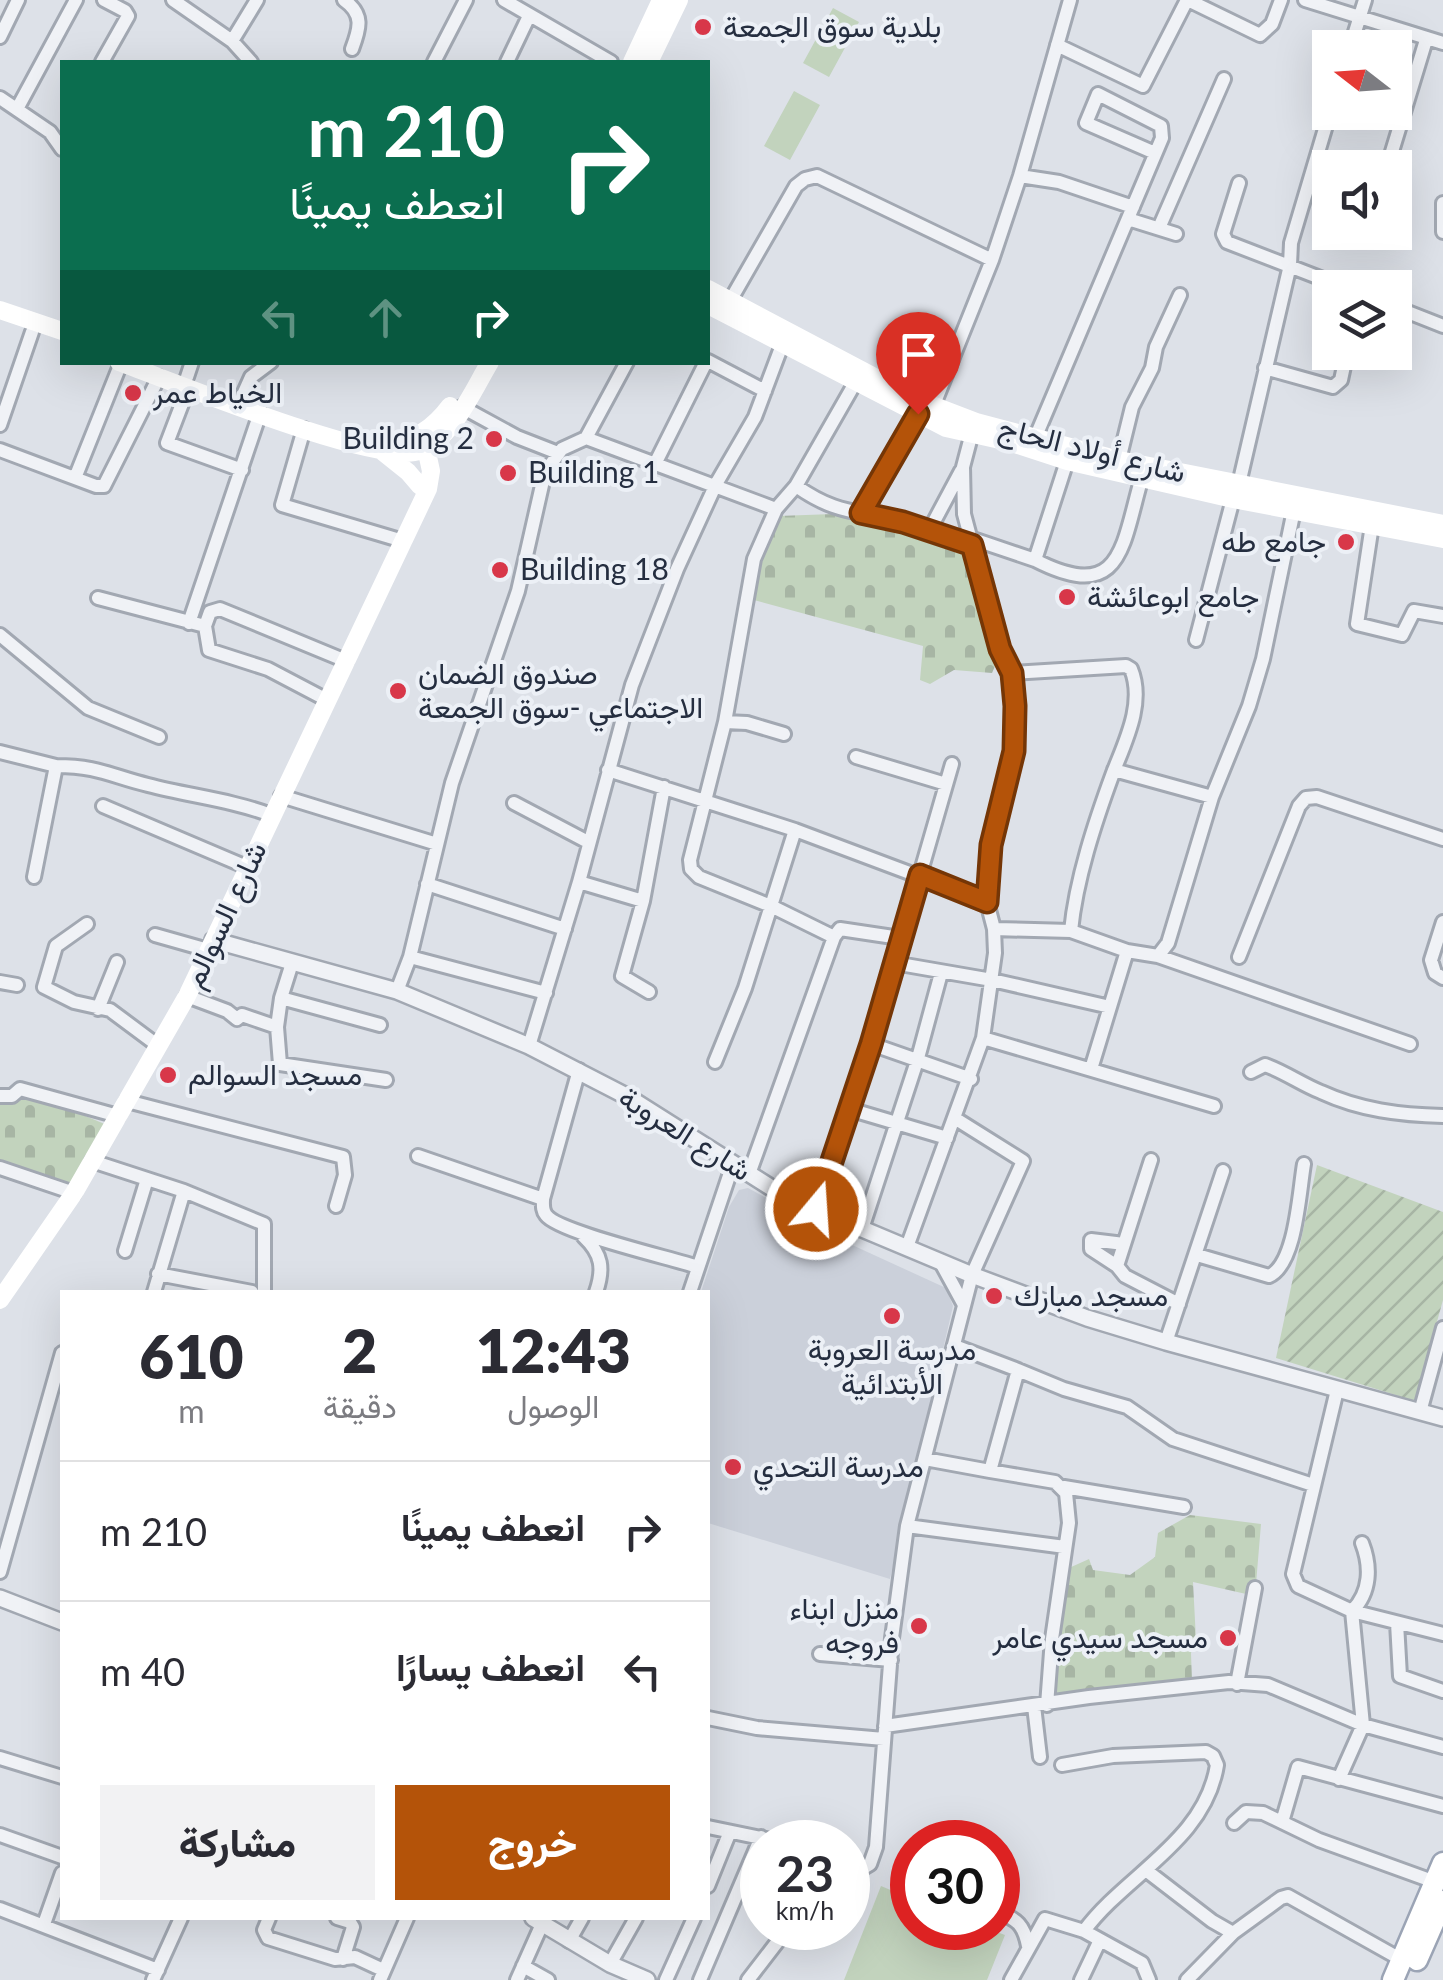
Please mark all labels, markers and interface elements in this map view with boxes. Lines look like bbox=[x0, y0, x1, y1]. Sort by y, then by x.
place label: بلدية سوق الجمعة bbox=[723, 7, 941, 45]
marker: بلدية سوق الجمعة bbox=[692, 16, 714, 38]
north arrow bbox=[1312, 30, 1412, 130]
map controls bbox=[1312, 30, 1412, 370]
text: 210 m bbox=[308, 88, 505, 172]
icon: right bbox=[540, 100, 670, 230]
button: sound bbox=[1312, 150, 1412, 250]
text: انعطف يمينًا bbox=[289, 175, 505, 229]
button: layers bbox=[1312, 270, 1412, 370]
icon: left bbox=[253, 290, 308, 345]
icon: ahead bbox=[358, 290, 413, 345]
icon: right bbox=[463, 290, 518, 345]
pin bbox=[876, 312, 961, 415]
icon: arrive bbox=[891, 327, 946, 382]
place label: الخياط عمر bbox=[152, 373, 282, 411]
marker: الخياط عمر bbox=[122, 382, 144, 404]
street label: شارع أولاد الحاج bbox=[994, 407, 1190, 493]
place label: Building 2 bbox=[342, 419, 474, 455]
marker: Building 2 bbox=[483, 428, 505, 450]
place label: Building 1 bbox=[528, 453, 660, 489]
marker: Building 1 bbox=[497, 462, 519, 484]
place label: جامع طه bbox=[1221, 522, 1326, 562]
marker: جامع طه bbox=[1335, 531, 1357, 553]
place label: Building 18 bbox=[520, 550, 669, 586]
marker: Building 18 bbox=[489, 559, 511, 581]
place label: جامع ابوعائشة bbox=[1087, 577, 1259, 617]
marker: جامع ابوعائشة bbox=[1056, 586, 1078, 608]
place label: صندوق الضمان الاجتماعي -سوق الجمعة bbox=[418, 654, 703, 732]
marker: صندوق الضمان الاجتماعي -سوق الجمعة bbox=[387, 680, 409, 702]
street label: شارع السوالم bbox=[174, 835, 276, 995]
place label: مسجد السوالم bbox=[188, 1055, 362, 1094]
marker: مسجد السوالم bbox=[157, 1064, 179, 1086]
street label: شارع العروبة bbox=[611, 1077, 759, 1191]
position arrow bbox=[764, 1157, 868, 1261]
place label: مسجد مبارك bbox=[1014, 1276, 1168, 1314]
marker: مسجد مبارك bbox=[983, 1285, 1005, 1307]
marker: مدرسة العروبة الأبتدائية bbox=[881, 1305, 903, 1327]
text: 2 bbox=[342, 1314, 377, 1386]
text: 12:43 bbox=[476, 1314, 631, 1386]
text: 610 bbox=[139, 1320, 244, 1392]
place label: مدرسة العروبة الأبتدائية bbox=[808, 1330, 976, 1401]
text: دقيقة bbox=[323, 1386, 397, 1425]
text: الوصول bbox=[507, 1386, 600, 1425]
text: m bbox=[178, 1391, 205, 1430]
place label: مدرسة التحدي bbox=[753, 1447, 924, 1491]
marker: مدرسة التحدي bbox=[722, 1456, 744, 1478]
text: انعطف يمينًا bbox=[401, 1503, 585, 1549]
icon: right bbox=[615, 1504, 670, 1559]
text: 210 m bbox=[100, 1508, 207, 1554]
place label: منزل ابناء فروجه bbox=[789, 1589, 899, 1661]
marker: منزل ابناء فروجه bbox=[908, 1615, 930, 1637]
place label: مسجد سيدي عامر bbox=[991, 1618, 1208, 1662]
marker: مسجد سيدي عامر bbox=[1217, 1627, 1239, 1649]
text: انعطف يسارًا bbox=[396, 1643, 585, 1689]
icon: left bbox=[615, 1644, 670, 1699]
text: 40 m bbox=[100, 1648, 185, 1694]
button: مشاركة bbox=[100, 1785, 375, 1900]
button: خروج bbox=[395, 1785, 670, 1900]
speed limit sign: 30 bbox=[890, 1820, 1020, 1950]
text: 23 bbox=[776, 1843, 834, 1903]
text: km/h bbox=[776, 1895, 834, 1925]

